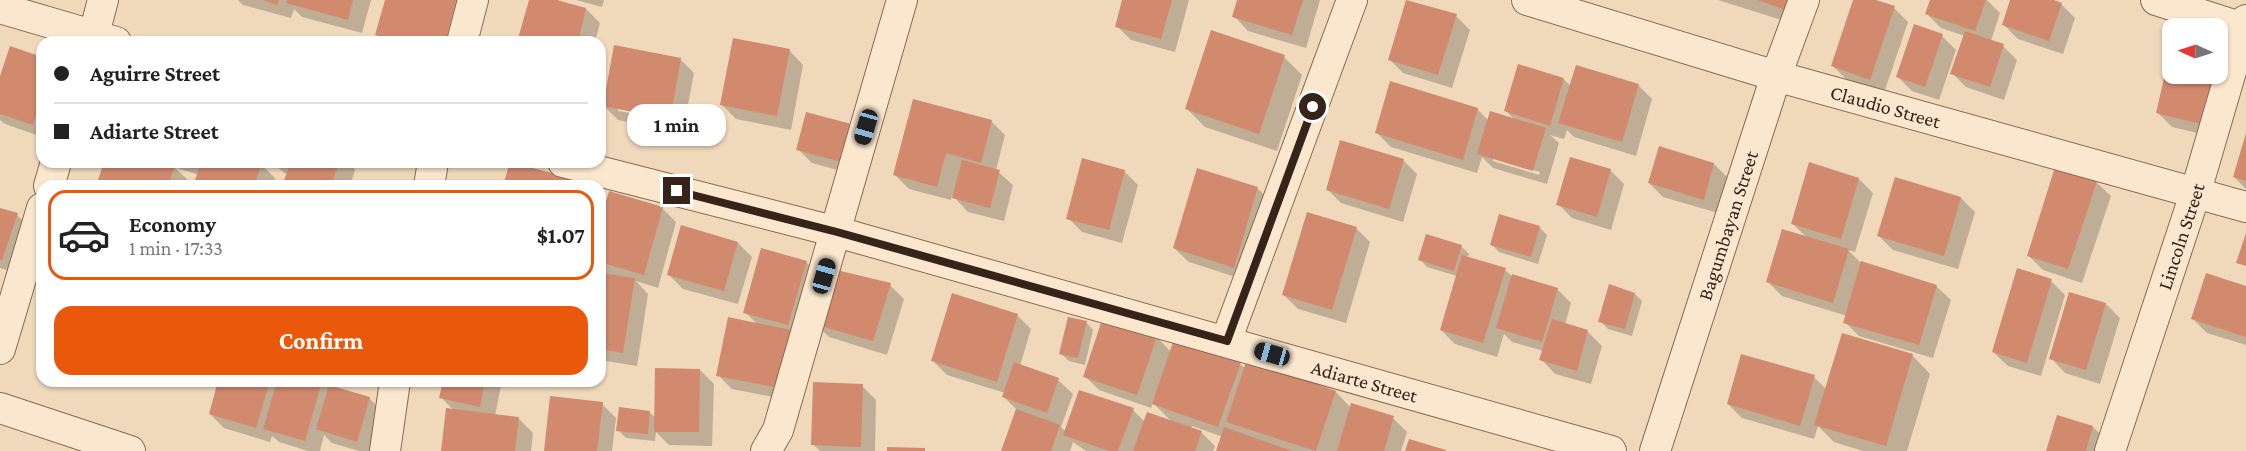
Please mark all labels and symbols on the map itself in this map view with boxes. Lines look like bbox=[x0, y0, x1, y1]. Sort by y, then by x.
north arrow bbox=[2162, 18, 2228, 84]
street label: Claudio Street bbox=[1828, 81, 1943, 132]
route start bbox=[1299, 93, 1326, 120]
callout: 1 min bbox=[628, 104, 726, 146]
car bbox=[852, 107, 880, 147]
street label: Bagumbayan Street bbox=[1693, 148, 1762, 303]
route end bbox=[663, 177, 690, 204]
street label: Lincoln Street bbox=[2153, 180, 2209, 292]
car bbox=[810, 256, 838, 296]
car bbox=[1252, 340, 1292, 368]
street label: Adiarte Street bbox=[1309, 356, 1420, 407]

